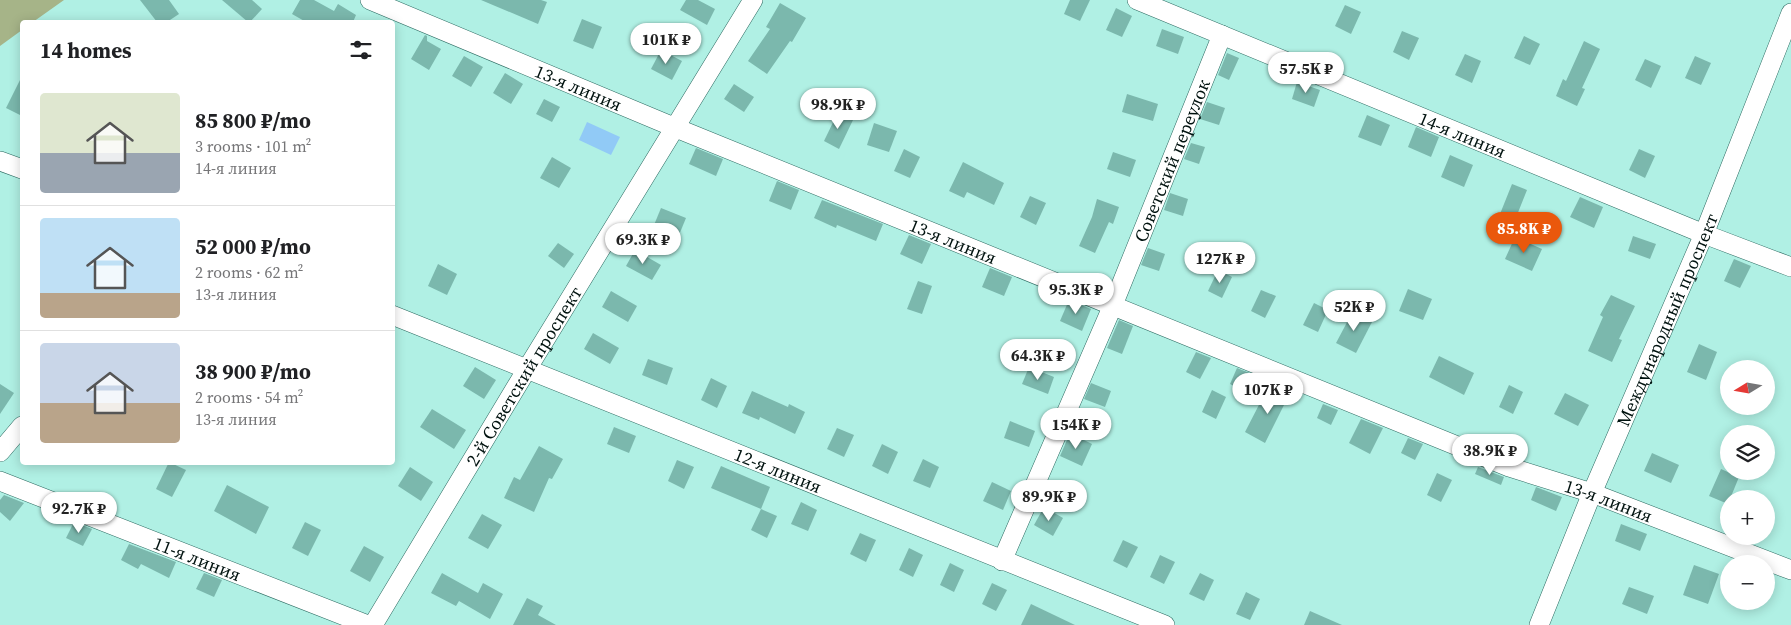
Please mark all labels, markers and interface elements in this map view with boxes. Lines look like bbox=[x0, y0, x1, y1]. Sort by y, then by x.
pin: 101K ₽ bbox=[625, 22, 707, 65]
text: 101K ₽ bbox=[641, 28, 691, 50]
text: 14 homes bbox=[40, 36, 132, 65]
icon: filters bbox=[347, 36, 375, 64]
pin: 57.5K ₽ bbox=[1260, 52, 1352, 94]
text: 57.5K ₽ bbox=[1279, 57, 1333, 79]
street label: 13-я линия bbox=[531, 58, 626, 117]
street label: Советский переулок bbox=[1127, 75, 1215, 245]
pin: 98.9K ₽ bbox=[792, 88, 884, 130]
text: 98.9K ₽ bbox=[811, 93, 865, 115]
street label: 14-я линия bbox=[1415, 105, 1510, 163]
text: 85 800 ₽/mo bbox=[195, 106, 311, 135]
icon: home bbox=[80, 113, 140, 173]
text: 3 rooms · 101 m² bbox=[195, 135, 311, 157]
text: 14-я линия bbox=[195, 157, 277, 179]
street label: Международный проспект bbox=[1610, 209, 1724, 430]
street label: 13-я линия bbox=[906, 212, 1001, 270]
pin: 85.8K ₽ bbox=[1478, 212, 1570, 254]
text: 85.8K ₽ bbox=[1497, 217, 1551, 239]
pin: 69.3K ₽ bbox=[597, 222, 689, 265]
text: 69.3K ₽ bbox=[616, 228, 670, 250]
text: 52 000 ₽/mo bbox=[195, 232, 311, 261]
icon: home bbox=[80, 238, 140, 298]
pin: 127K ₽ bbox=[1179, 242, 1261, 284]
text: 127K ₽ bbox=[1195, 247, 1245, 269]
text: 2 rooms · 62 m² bbox=[195, 261, 303, 283]
pin: 95.3K ₽ bbox=[1030, 272, 1122, 315]
text: 95.3K ₽ bbox=[1049, 278, 1103, 300]
street label: 2-й Советский проспект bbox=[459, 281, 588, 470]
text: 13-я линия bbox=[195, 283, 277, 305]
pin: 52K ₽ bbox=[1319, 290, 1389, 332]
text: 52K ₽ bbox=[1334, 295, 1374, 317]
pin: 64.3K ₽ bbox=[992, 338, 1084, 381]
text: 64.3K ₽ bbox=[1011, 344, 1065, 366]
text: 38 900 ₽/mo bbox=[195, 357, 311, 386]
north arrow bbox=[1720, 360, 1775, 415]
map controls bbox=[1720, 360, 1775, 610]
icon: home bbox=[80, 363, 140, 423]
pin: 107K ₽ bbox=[1227, 372, 1309, 415]
text: 107K ₽ bbox=[1243, 378, 1293, 400]
text: 2 rooms · 54 m² bbox=[195, 386, 303, 408]
text: 13-я линия bbox=[195, 408, 277, 430]
pin: 154K ₽ bbox=[1035, 408, 1117, 450]
text: 154K ₽ bbox=[1051, 413, 1101, 435]
button: layers bbox=[1720, 425, 1775, 480]
pin: 38.9K ₽ bbox=[1444, 434, 1536, 476]
text: 38.9K ₽ bbox=[1463, 439, 1517, 461]
street label: 12-я линия bbox=[731, 441, 825, 499]
street label: 13-я линия bbox=[1562, 473, 1656, 528]
pin: 89.9K ₽ bbox=[1003, 480, 1095, 522]
text: 89.9K ₽ bbox=[1022, 485, 1076, 507]
button: + bbox=[1720, 490, 1775, 545]
pin: 92.7K ₽ bbox=[33, 492, 125, 534]
text: 92.7K ₽ bbox=[52, 497, 106, 519]
street label: 11-я линия bbox=[150, 530, 245, 587]
button: − bbox=[1720, 555, 1775, 610]

